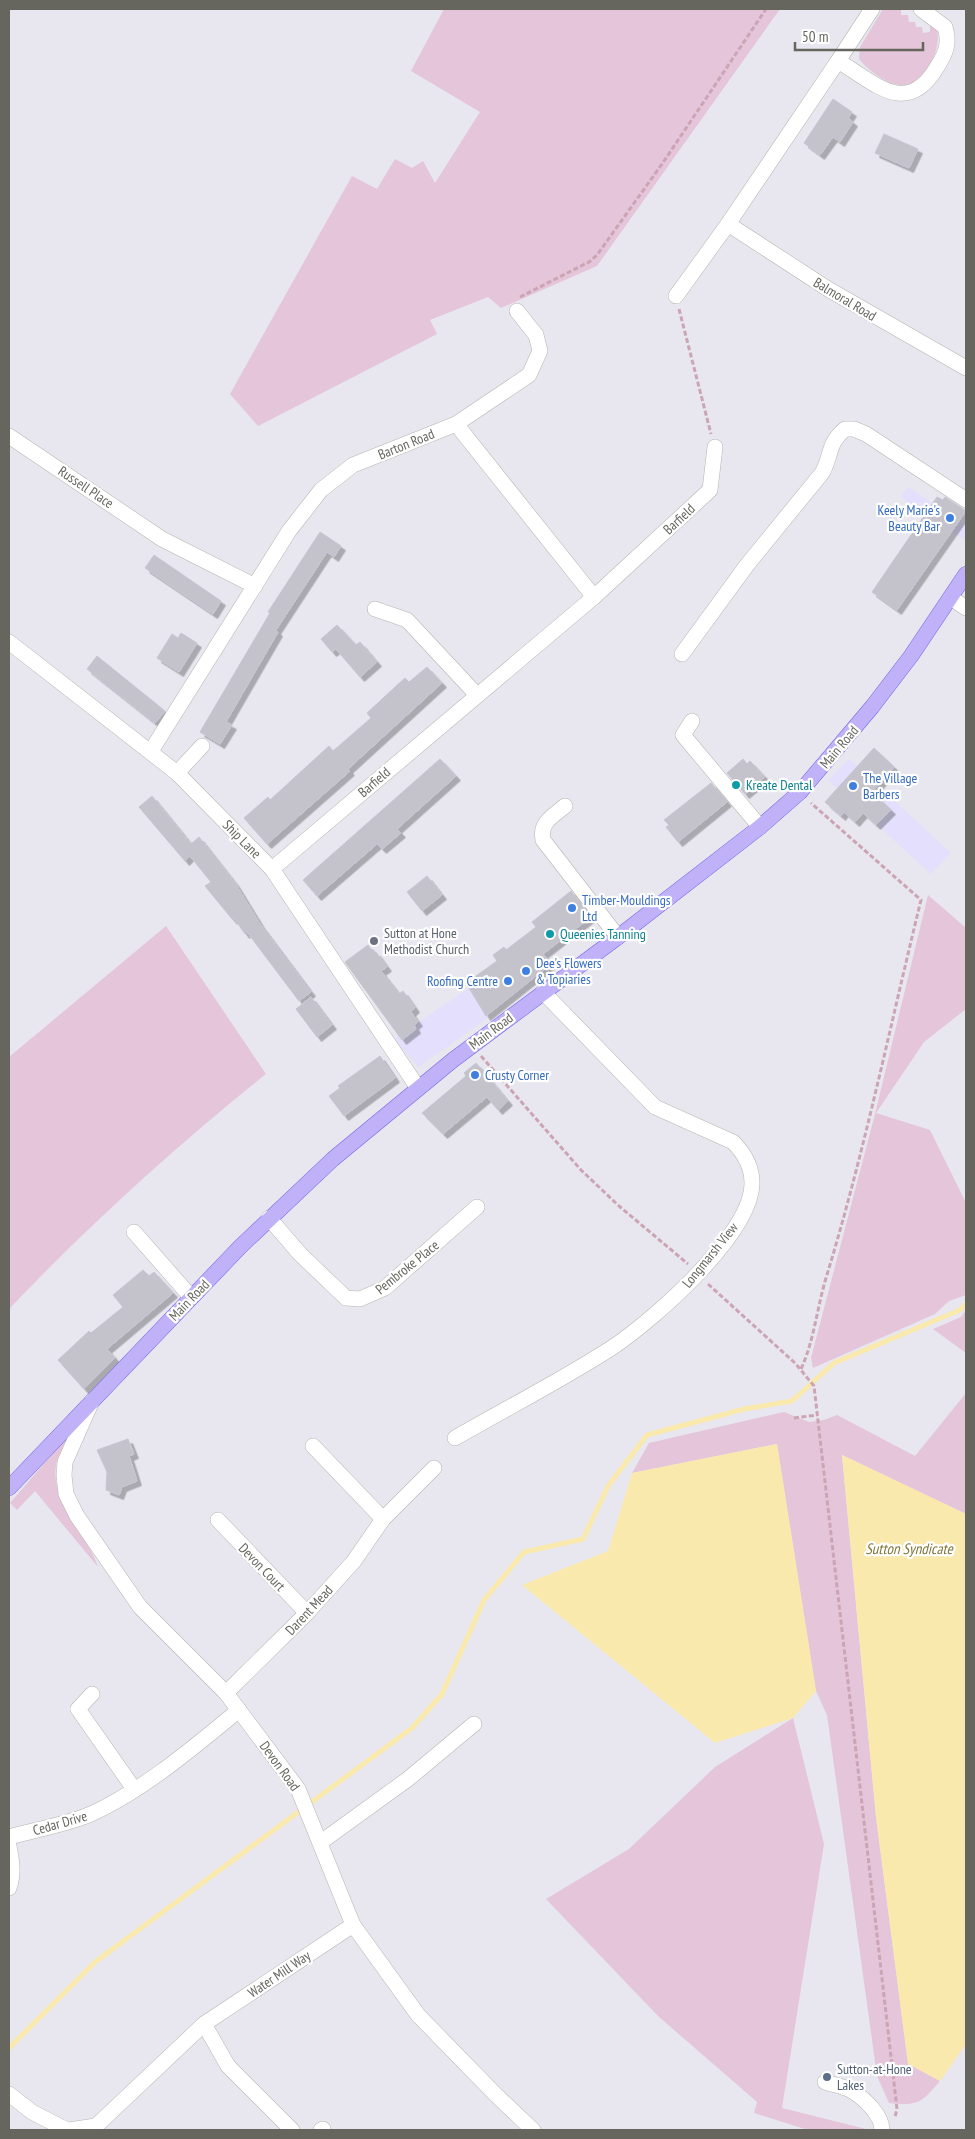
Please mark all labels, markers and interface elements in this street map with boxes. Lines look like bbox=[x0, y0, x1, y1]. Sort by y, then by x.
scale bar bbox=[795, 20, 922, 52]
text: 50 m bbox=[802, 27, 828, 46]
street label: Balmoral Road bbox=[810, 273, 880, 325]
street label: Barton Road bbox=[375, 425, 437, 463]
street label: Russell Place bbox=[55, 462, 117, 512]
street label: Barfield bbox=[659, 500, 699, 538]
place label: Keely Marie's Beauty Bar bbox=[878, 501, 940, 535]
marker: Keely Marie's Beauty Bar bbox=[944, 512, 956, 524]
street label: Main Road bbox=[816, 722, 862, 772]
street label: Barfield bbox=[354, 763, 394, 801]
place label: The Village Barbers bbox=[863, 769, 918, 803]
place label: Kreate Dental bbox=[746, 776, 813, 794]
marker: Kreate Dental bbox=[730, 779, 742, 791]
marker: The Village Barbers bbox=[847, 780, 859, 792]
street label: Ship Lane bbox=[219, 816, 265, 862]
place label: Timber-Mouldings Ltd bbox=[582, 891, 671, 925]
marker: Timber-Mouldings Ltd bbox=[566, 902, 578, 914]
place label: Sutton at Hone Methodist Church bbox=[384, 924, 469, 958]
place label: Queenies Tanning bbox=[560, 925, 646, 943]
marker: Queenies Tanning bbox=[544, 928, 556, 940]
marker: Sutton at Hone Methodist Church bbox=[368, 935, 380, 947]
place label: Dee's Flowers & Topiaries bbox=[536, 954, 602, 988]
marker: Dee's Flowers & Topiaries bbox=[520, 965, 532, 977]
place label: Roofing Centre bbox=[427, 972, 498, 990]
marker: Roofing Centre bbox=[502, 975, 514, 987]
street label: Main Road bbox=[465, 1009, 517, 1053]
place label: Crusty Corner bbox=[485, 1066, 549, 1084]
marker: Crusty Corner bbox=[469, 1069, 481, 1081]
street label: Longmarsh View bbox=[678, 1218, 742, 1291]
street label: Pembroke Place bbox=[372, 1236, 443, 1298]
street label: Main Road bbox=[165, 1276, 213, 1324]
street label: Devon Court bbox=[235, 1539, 289, 1595]
water label: Sutton Syndicate bbox=[865, 1539, 953, 1558]
street label: Darent Mead bbox=[281, 1581, 337, 1639]
street label: Devon Road bbox=[256, 1738, 304, 1794]
street label: Cedar Drive bbox=[31, 1807, 89, 1839]
street label: Water Mill Way bbox=[244, 1946, 314, 2002]
place label: Sutton-at-Hone Lakes bbox=[837, 2060, 912, 2094]
marker: Sutton-at-Hone Lakes bbox=[821, 2071, 833, 2083]

